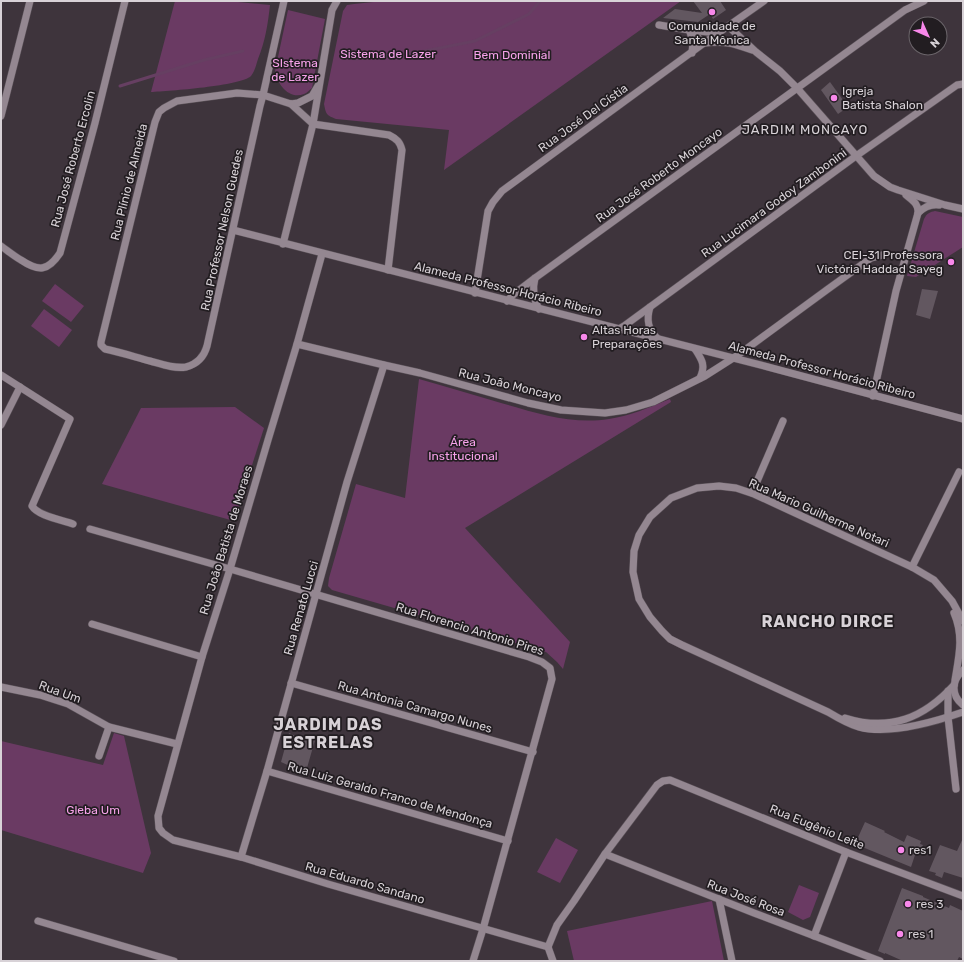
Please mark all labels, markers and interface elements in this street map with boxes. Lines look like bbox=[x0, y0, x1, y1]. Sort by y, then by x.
marker: Comunidade de Santa Mônica bbox=[707, 7, 717, 17]
north arrow bbox=[908, 16, 948, 56]
place label: Comunidade de Santa Mônica bbox=[668, 19, 756, 47]
text: N bbox=[927, 35, 942, 50]
park label: Sistema de Lazer bbox=[340, 47, 436, 61]
park label: Bem Dominial bbox=[474, 48, 550, 62]
park label: SIstema de Lazer bbox=[271, 56, 319, 84]
street label: Rua José Del Cístia bbox=[536, 81, 630, 155]
place label: Igreja Batista Shalon bbox=[842, 84, 923, 112]
street label: Rua José Roberto Ercolin bbox=[48, 89, 98, 229]
marker: Igreja Batista Shalon bbox=[829, 93, 839, 103]
street label: Rua Plínio de Almeida bbox=[108, 122, 150, 242]
district label: JARDIM MONCAYO bbox=[742, 122, 868, 137]
street label: Rua José Roberto Moncayo bbox=[593, 124, 725, 226]
street label: Rua Lucimara Godoy Zambonini bbox=[699, 145, 849, 260]
street label: Rua Professor Nelson Guedes bbox=[198, 148, 246, 312]
place label: CEI-31 Professora Victória Haddad Sayeg bbox=[817, 248, 943, 276]
marker: CEI-31 Professora Victória Haddad Sayeg bbox=[946, 257, 956, 267]
street label: Alameda Professor Horácio Ribeiro bbox=[413, 259, 603, 319]
place label: Altas Horas Preparações bbox=[592, 323, 662, 351]
marker: Altas Horas Preparações bbox=[579, 332, 589, 342]
street label: Alameda Professor Horácio Ribeiro bbox=[727, 338, 917, 402]
street label: Rua João Moncayo bbox=[457, 365, 563, 405]
park label: Área Institucional bbox=[428, 435, 498, 463]
street label: Rua João Batista de Moraes bbox=[197, 464, 255, 616]
street label: Rua Mario Guilherme Notari bbox=[747, 476, 891, 550]
street label: Rua Renato Lucci bbox=[281, 559, 321, 657]
street label: Rua Florencio Antonio Pires bbox=[394, 600, 546, 658]
district label: RANCHO DIRCE bbox=[761, 612, 895, 631]
street label: Rua Um bbox=[37, 678, 83, 706]
street label: Rua Antonia Camargo Nunes bbox=[336, 678, 494, 736]
district label: JARDIM DAS ESTRELAS bbox=[273, 715, 383, 752]
street label: Rua Luiz Geraldo Franco de Mendonça bbox=[286, 759, 494, 831]
street label: Rua Eugênio Leite bbox=[768, 802, 867, 852]
park label: Gleba Um bbox=[66, 803, 120, 817]
place label: res1 bbox=[909, 843, 931, 857]
marker: res1 bbox=[896, 845, 906, 855]
street label: Rua Eduardo Sandano bbox=[304, 859, 426, 907]
street label: Rua José Rosa bbox=[705, 877, 787, 919]
place label: res 3 bbox=[916, 897, 943, 911]
marker: res 3 bbox=[903, 899, 913, 909]
place label: res 1 bbox=[908, 927, 933, 941]
marker: res 1 bbox=[895, 929, 905, 939]

